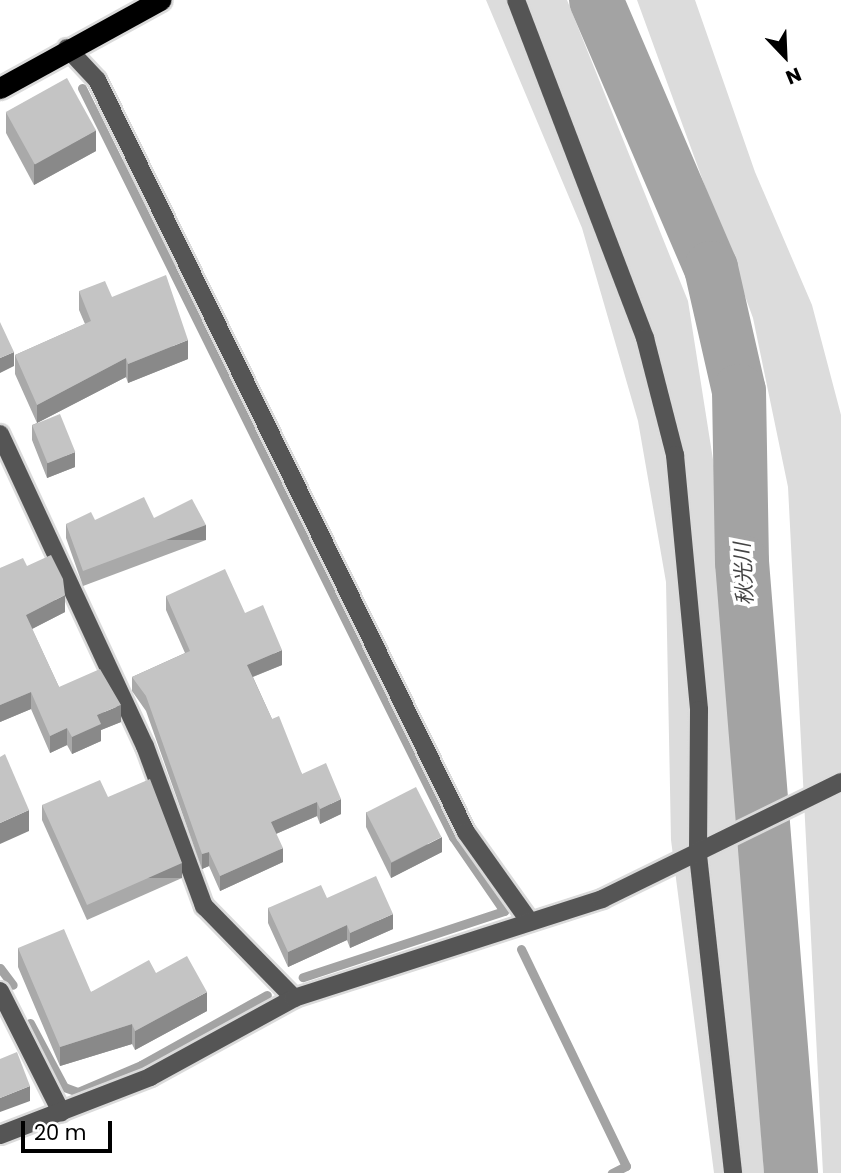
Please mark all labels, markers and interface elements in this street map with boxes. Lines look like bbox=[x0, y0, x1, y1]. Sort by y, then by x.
north arrow bbox=[750, 21, 820, 91]
text: N bbox=[782, 61, 805, 91]
water label: 秋光川 bbox=[730, 542, 758, 606]
scale bar bbox=[24, 1106, 116, 1150]
text: 20 m bbox=[34, 1118, 87, 1147]

